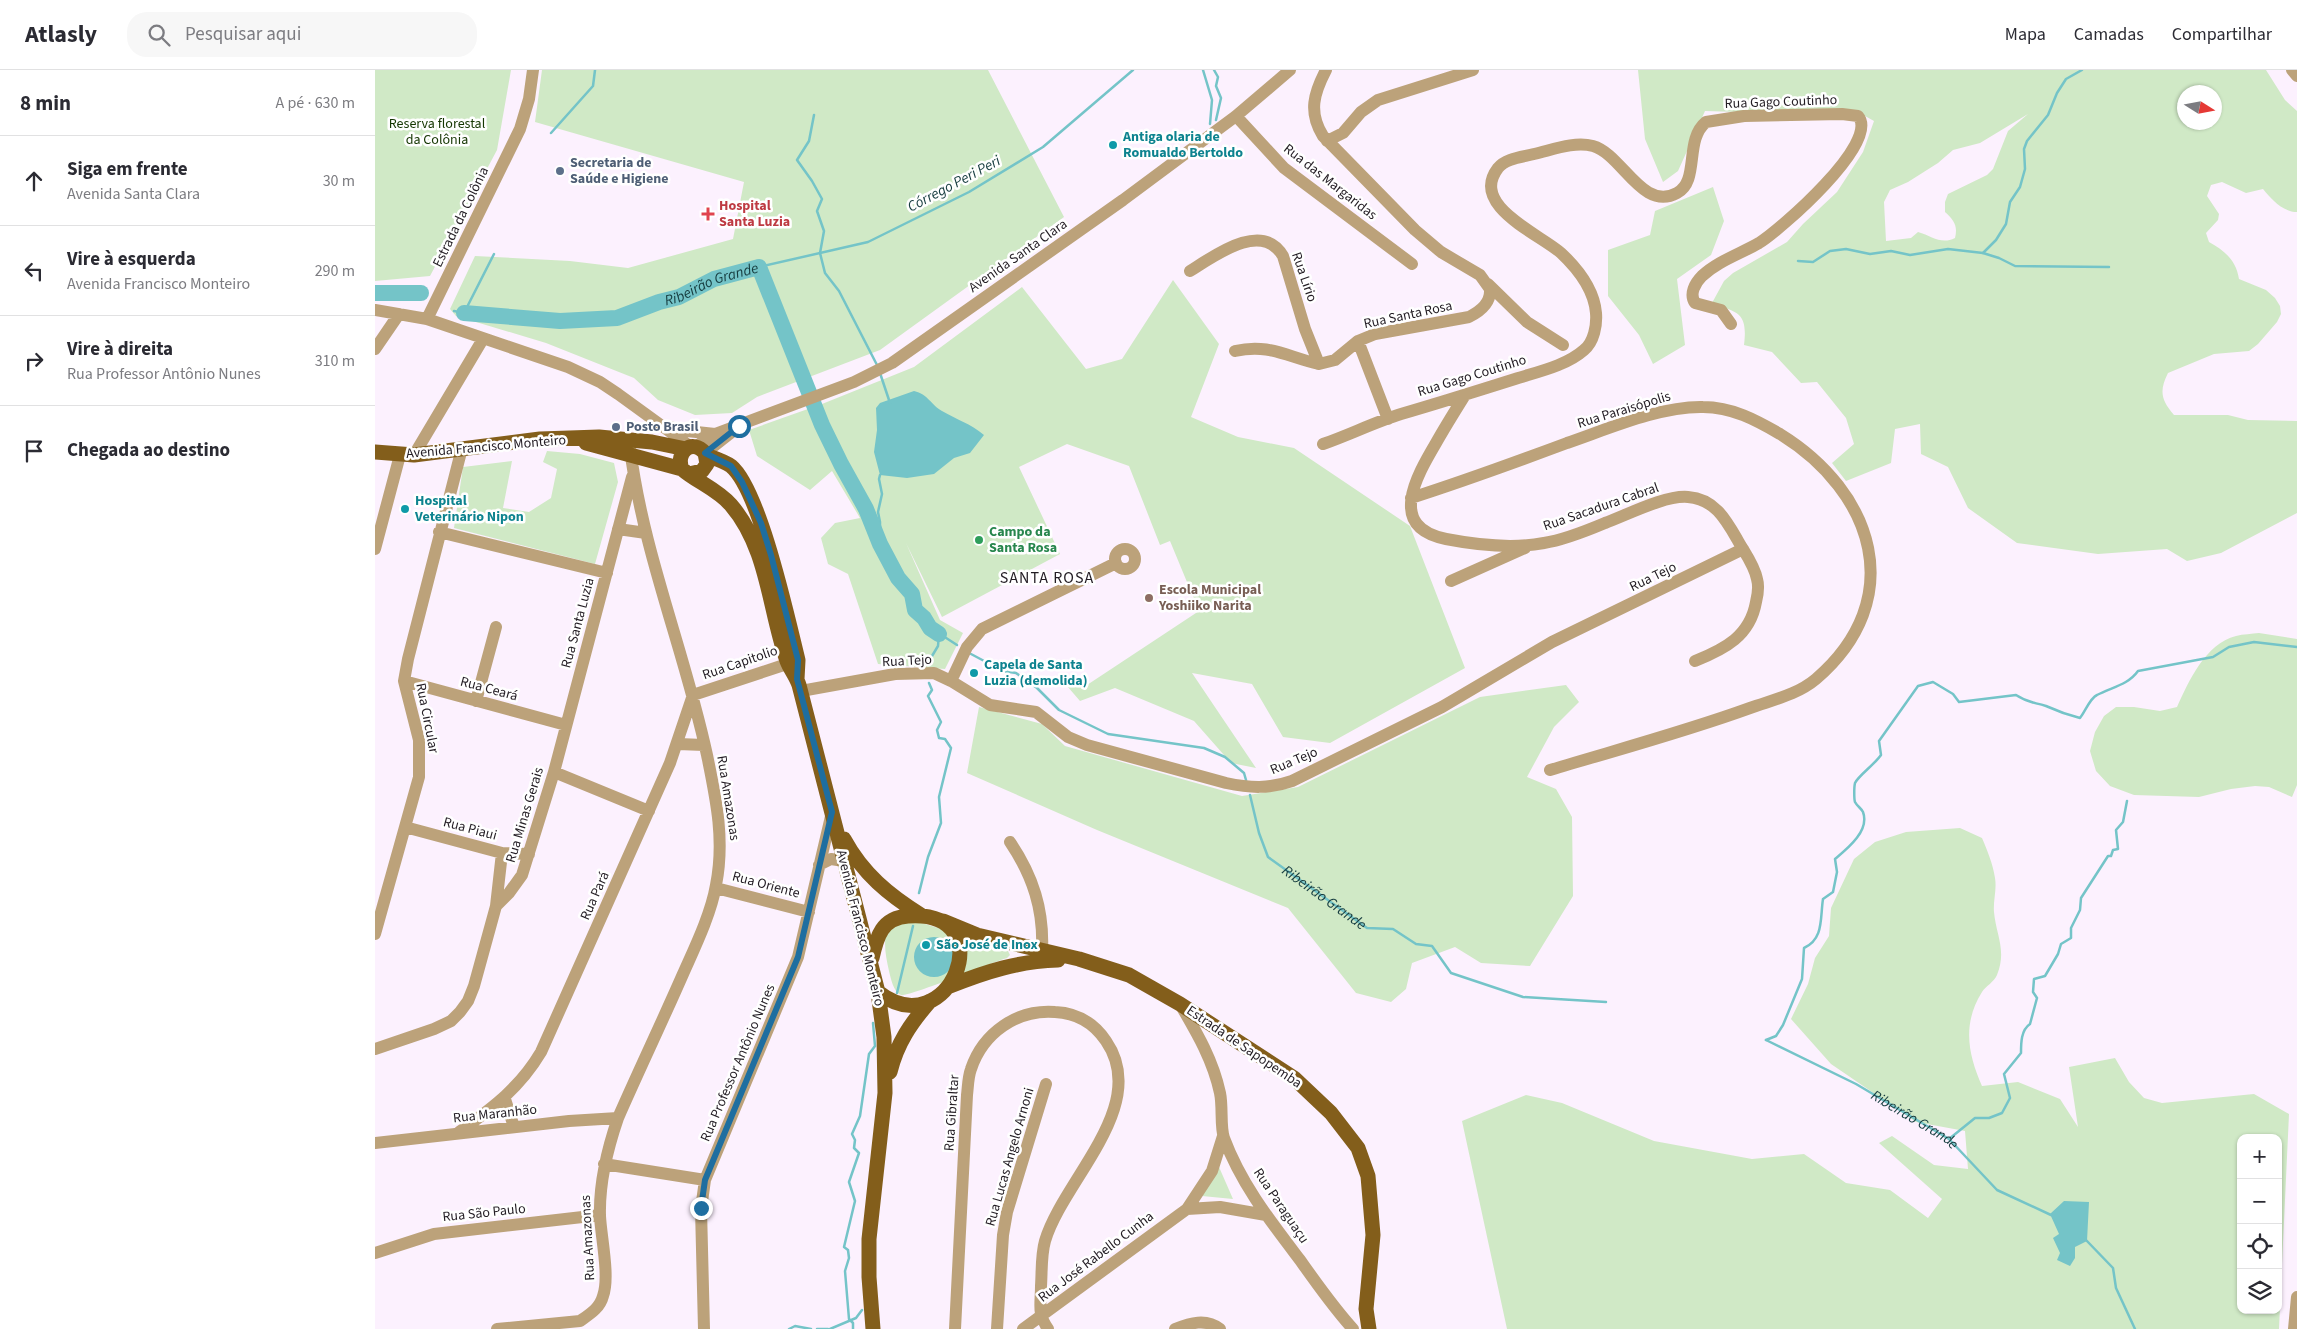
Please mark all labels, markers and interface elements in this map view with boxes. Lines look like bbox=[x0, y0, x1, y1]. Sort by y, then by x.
search box bbox=[127, 12, 477, 57]
text: Atlasly bbox=[25, 17, 97, 52]
icon: search bbox=[145, 21, 173, 49]
text: Pesquisar aqui bbox=[185, 21, 301, 48]
text: Mapa bbox=[2005, 22, 2046, 47]
text: Camadas bbox=[2074, 22, 2144, 47]
text: Compartilhar bbox=[2172, 22, 2272, 47]
north arrow bbox=[2177, 85, 2222, 130]
text: 8 min bbox=[20, 88, 71, 118]
street label: Rua Gago Coutinho bbox=[1724, 90, 1838, 114]
text: A pé · 630 m bbox=[276, 92, 355, 114]
park label: Reserva florestal da Colônia bbox=[389, 114, 486, 150]
place label: Antiga olaria de Romualdo Bertoldo bbox=[1122, 127, 1243, 163]
marker: Antiga olaria de Romualdo Bertoldo bbox=[1107, 139, 1119, 151]
street label: Rua das Margaridas bbox=[1279, 139, 1381, 225]
water label: Córrego Peri Peri bbox=[904, 150, 1005, 217]
place label: Secretaria de Saúde e Higiene bbox=[570, 153, 668, 189]
text: Siga em frente bbox=[67, 156, 188, 183]
street label: Estrada da Colônia bbox=[428, 163, 494, 271]
marker: Secretaria de Saúde e Higiene bbox=[554, 165, 566, 177]
icon: ahead bbox=[20, 167, 48, 195]
text: 30 m bbox=[323, 170, 355, 192]
text: Avenida Santa Clara bbox=[67, 183, 200, 205]
place label: Hospital Santa Luzia bbox=[719, 196, 790, 232]
marker: Hospital Santa Luzia bbox=[701, 207, 715, 221]
street label: Avenida Santa Clara bbox=[965, 214, 1071, 298]
text: Vire à esquerda bbox=[67, 246, 196, 273]
street label: Rua Lírio bbox=[1286, 249, 1322, 305]
icon: left bbox=[20, 257, 48, 285]
water label: Ribeirão Grande bbox=[662, 257, 761, 311]
text: 290 m bbox=[315, 260, 355, 282]
text: Avenida Francisco Monteiro bbox=[67, 273, 250, 295]
street label: Rua Santa Rosa bbox=[1362, 296, 1454, 334]
text: Vire à direita bbox=[67, 336, 173, 363]
icon: right bbox=[20, 347, 48, 375]
text: 310 m bbox=[315, 350, 355, 372]
street label: Rua Gago Coutinho bbox=[1415, 350, 1529, 402]
text: Rua Professor Antônio Nunes bbox=[67, 363, 261, 385]
street label: Rua Paraisópolis bbox=[1575, 386, 1673, 434]
route start bbox=[728, 415, 751, 438]
place label: Posto Brasil bbox=[626, 417, 698, 437]
marker: Posto Brasil bbox=[610, 421, 622, 433]
street label: Avenida Francisco Monteiro bbox=[405, 430, 567, 464]
icon: arrive bbox=[20, 437, 48, 465]
text: Chegada ao destino bbox=[67, 437, 230, 464]
street label: Rua Sacadura Cabral bbox=[1541, 478, 1662, 536]
place label: Hospital Veterinário Nipon bbox=[414, 491, 524, 527]
marker: Hospital Veterinário Nipon bbox=[399, 503, 411, 515]
place label: Campo da Santa Rosa bbox=[989, 522, 1057, 558]
marker: Campo da Santa Rosa bbox=[973, 534, 985, 546]
street label: Rua Tejo bbox=[1626, 557, 1680, 597]
district label: SANTA ROSA bbox=[1000, 567, 1094, 589]
street label: Rua Santa Luzia bbox=[556, 576, 600, 670]
place label: Escola Municipal Yoshiiko Narita bbox=[1158, 580, 1261, 616]
marker: Escola Municipal Yoshiiko Narita bbox=[1143, 592, 1155, 604]
street label: Rua Capitolio bbox=[700, 641, 780, 685]
street label: Rua Tejo bbox=[882, 650, 932, 672]
place label: Capela de Santa Luzia (demolida) bbox=[984, 655, 1088, 691]
marker: Capela de Santa Luzia (demolida) bbox=[968, 667, 980, 679]
street label: Rua Ceará bbox=[458, 672, 520, 706]
street label: Rua Circular bbox=[410, 681, 444, 755]
street label: Rua Tejo bbox=[1267, 742, 1321, 780]
street label: Rua Amazonas bbox=[711, 754, 745, 842]
street label: Rua Minas Gerais bbox=[501, 765, 549, 865]
street label: Rua Piaui bbox=[441, 812, 499, 846]
street label: Avenida Francisco Monteiro bbox=[831, 848, 889, 1008]
water label: Ribeirão Grande bbox=[1278, 860, 1371, 935]
street label: Rua Oriente bbox=[730, 866, 802, 904]
street label: Rua Pará bbox=[575, 868, 615, 924]
place label: São José de Inox bbox=[936, 935, 1038, 955]
marker: São José de Inox bbox=[920, 939, 932, 951]
street label: Rua Professor Antônio Nunes bbox=[696, 981, 780, 1145]
street label: Estrada de Sapopemba bbox=[1182, 1001, 1306, 1093]
street label: Rua Gibraltar bbox=[939, 1074, 965, 1152]
street label: Rua Lucas Angelo Arnoni bbox=[981, 1085, 1039, 1229]
water label: Ribeirão Grande bbox=[1867, 1085, 1964, 1154]
street label: Rua Maranhão bbox=[452, 1100, 538, 1128]
map controls bbox=[2237, 1134, 2282, 1314]
button: + bbox=[2237, 1134, 2282, 1179]
street label: Rua Paraguaçu bbox=[1248, 1164, 1314, 1248]
button: − bbox=[2237, 1179, 2282, 1224]
street label: Rua Amazonas bbox=[576, 1195, 600, 1281]
route end bbox=[690, 1197, 713, 1220]
street label: Rua São Paulo bbox=[441, 1199, 527, 1227]
street label: Rua José Rabello Cunha bbox=[1034, 1207, 1158, 1307]
button: locate bbox=[2237, 1224, 2282, 1269]
button: layers bbox=[2237, 1269, 2282, 1314]

